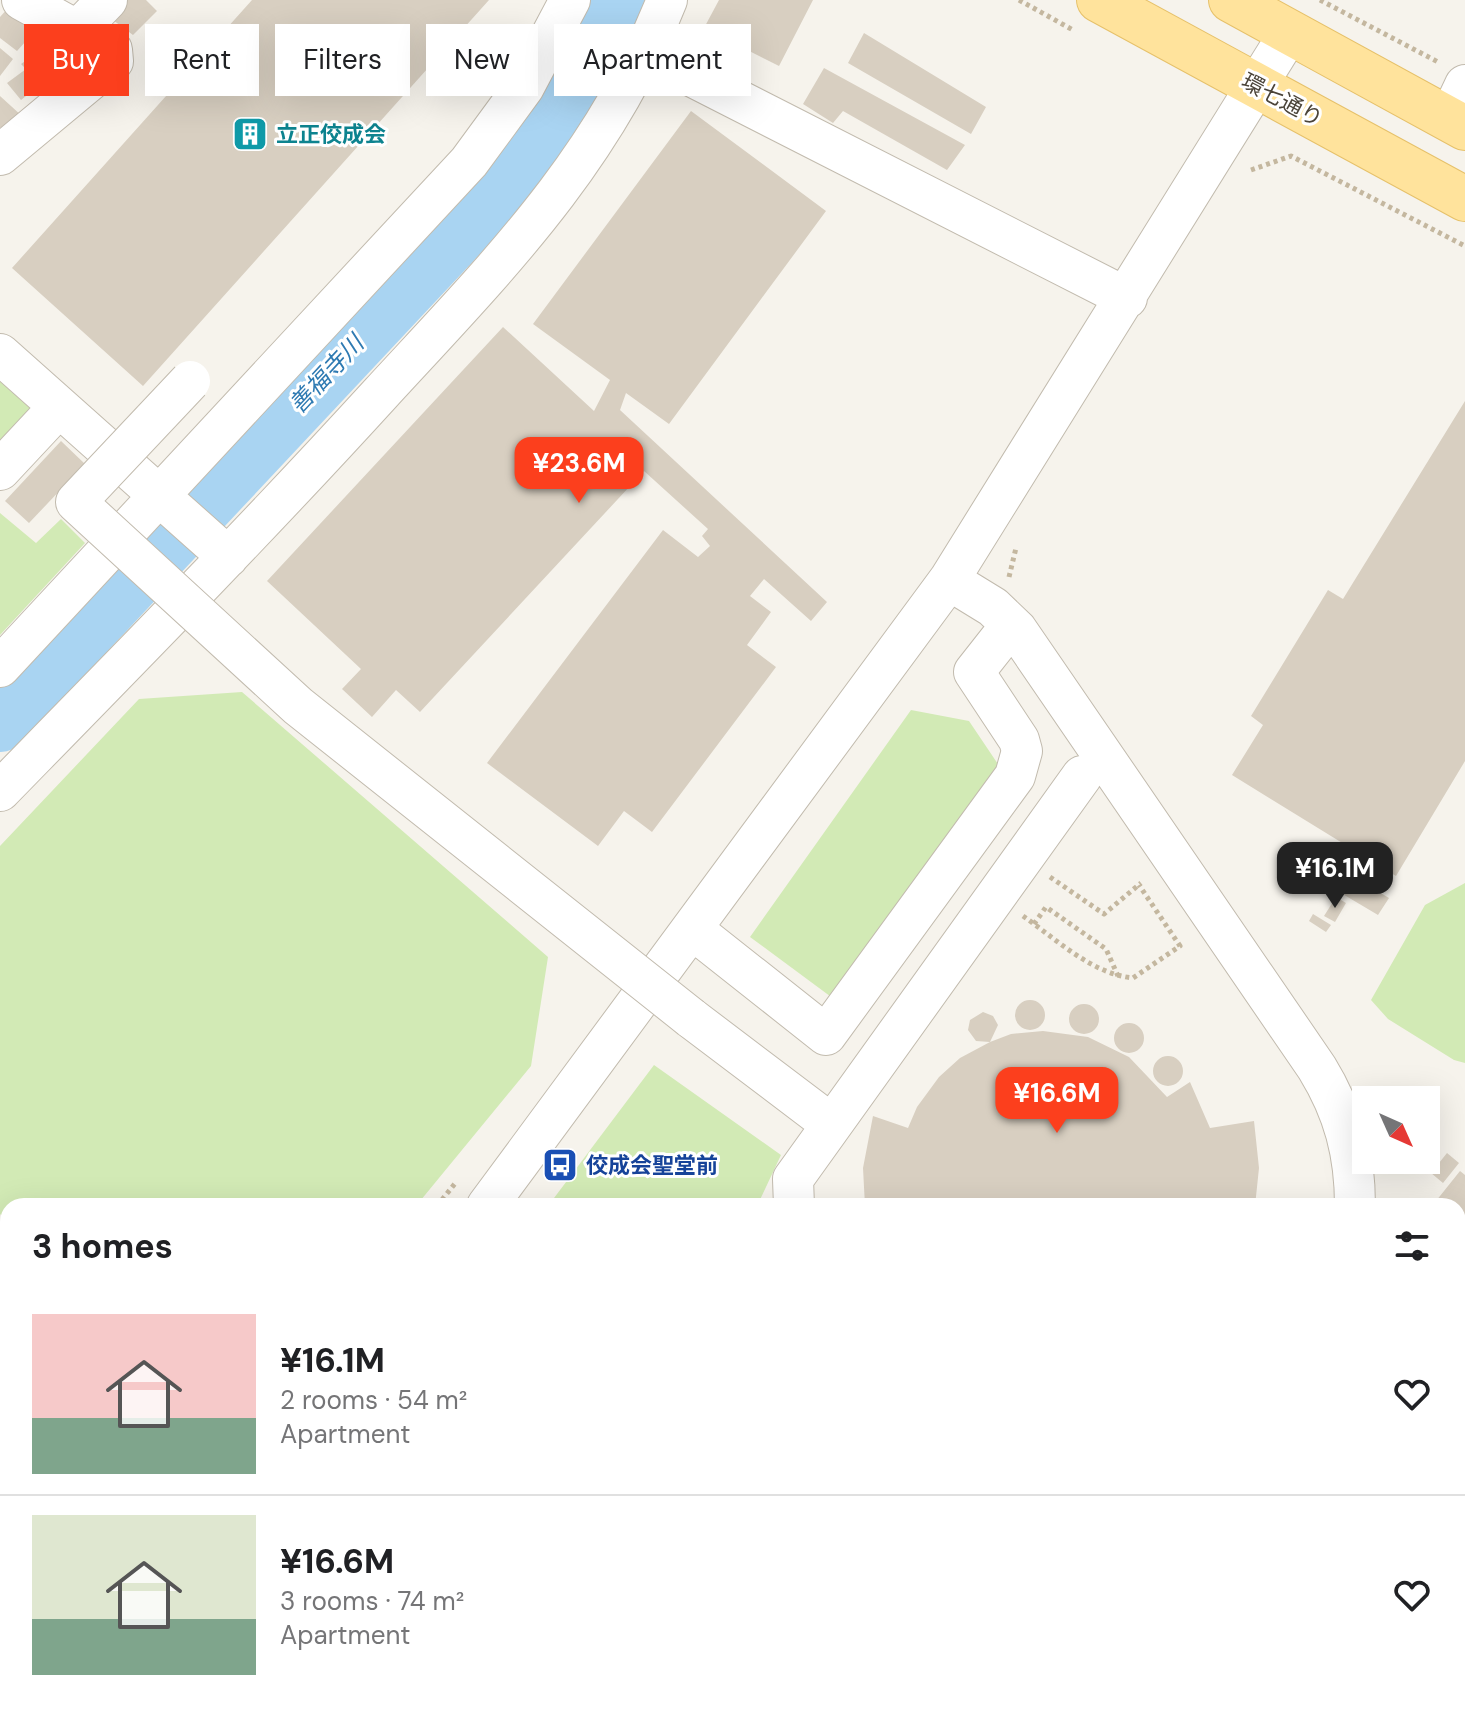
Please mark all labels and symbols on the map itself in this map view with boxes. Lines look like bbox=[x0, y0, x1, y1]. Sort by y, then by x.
street label: 環七通り bbox=[1236, 67, 1328, 133]
building icon: 立正佼成会 bbox=[231, 115, 269, 153]
place label: 立正佼成会 bbox=[276, 120, 386, 149]
water label: 善福寺川 bbox=[282, 326, 372, 420]
pin: ¥23.6M bbox=[514, 437, 644, 505]
pin: ¥16.1M bbox=[1270, 842, 1400, 910]
pin: ¥16.6M bbox=[992, 1067, 1122, 1135]
north arrow bbox=[1352, 1086, 1440, 1174]
bus stop icon: 佼成会聖堂前 bbox=[541, 1146, 579, 1184]
place label: 佼成会聖堂前 bbox=[586, 1151, 718, 1180]

